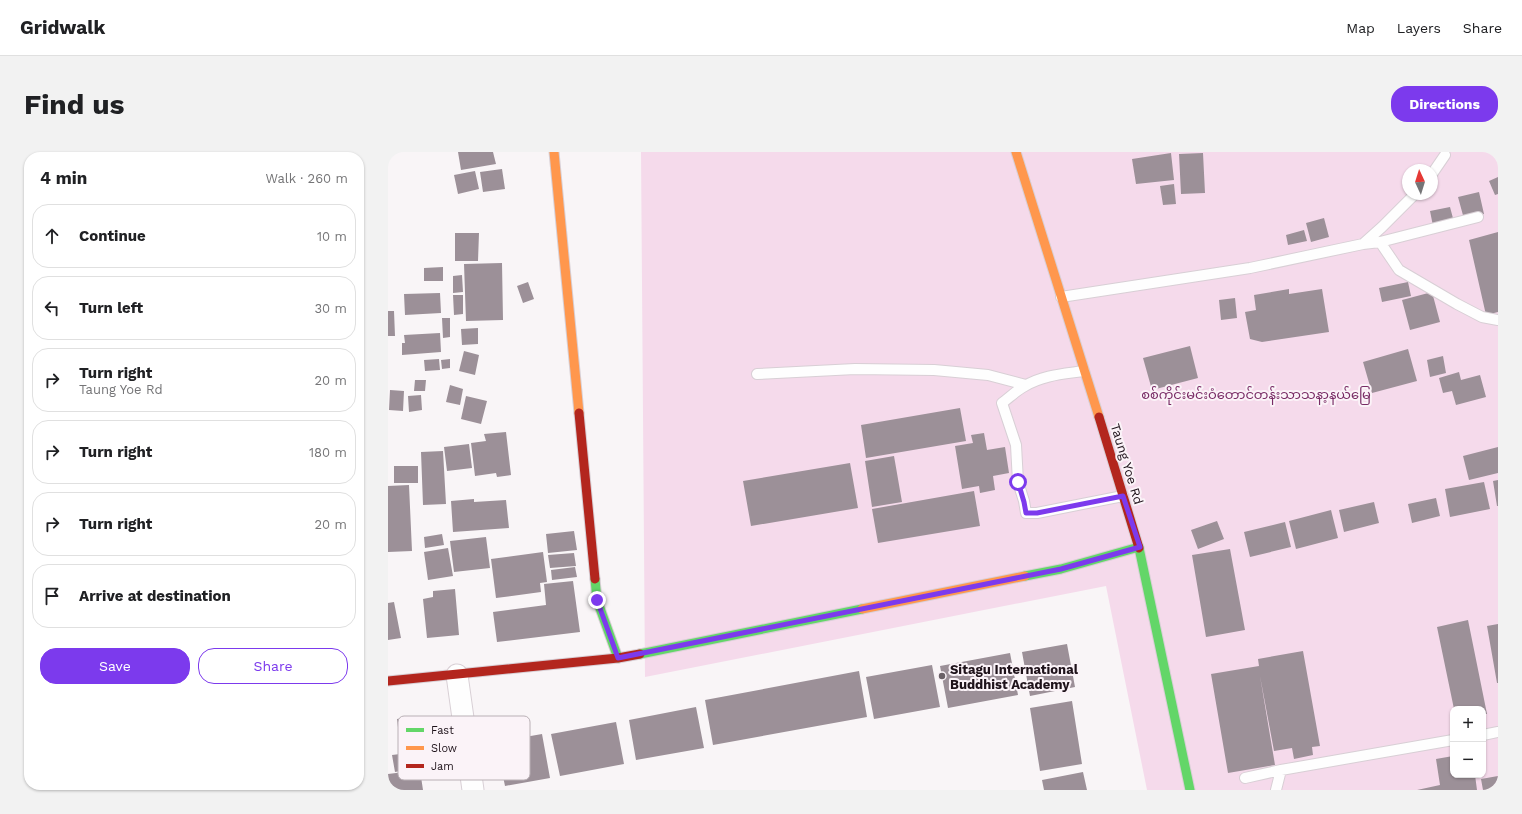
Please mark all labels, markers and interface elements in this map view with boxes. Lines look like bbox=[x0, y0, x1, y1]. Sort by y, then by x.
text: Gridwalk bbox=[20, 16, 105, 39]
text: Map bbox=[1346, 20, 1375, 36]
text: Layers bbox=[1397, 20, 1441, 36]
text: Share bbox=[1463, 20, 1502, 36]
button: Directions bbox=[1391, 86, 1498, 122]
text: Find us bbox=[24, 88, 124, 121]
north arrow bbox=[1402, 164, 1438, 200]
text: 4 min bbox=[40, 168, 87, 188]
text: Walk · 260 m bbox=[265, 171, 348, 186]
icon: ahead bbox=[41, 225, 63, 247]
text: Continue bbox=[79, 227, 146, 245]
text: 10 m bbox=[317, 229, 347, 244]
icon: left bbox=[41, 297, 63, 319]
text: Turn left bbox=[79, 299, 143, 317]
text: 30 m bbox=[315, 301, 347, 316]
text: Turn right bbox=[79, 364, 152, 382]
icon: right bbox=[41, 369, 63, 391]
text: 20 m bbox=[315, 373, 347, 388]
text: Taung Yoe Rd bbox=[79, 382, 163, 397]
park label: စစ်ကိုင်းမင်းဝံတောင်တန်းသာသနာ့နယ်မြေ bbox=[1141, 386, 1371, 405]
street label: Taung Yoe Rd bbox=[1108, 422, 1146, 506]
icon: right bbox=[41, 441, 63, 463]
text: Turn right bbox=[79, 443, 152, 461]
text: 180 m bbox=[309, 445, 347, 460]
route start bbox=[1009, 473, 1027, 491]
icon: right bbox=[41, 513, 63, 535]
text: Turn right bbox=[79, 515, 152, 533]
text: 20 m bbox=[315, 517, 347, 532]
icon: arrive bbox=[41, 585, 63, 607]
text: Arrive at destination bbox=[79, 587, 231, 605]
route end bbox=[588, 591, 606, 609]
button: Save bbox=[40, 648, 190, 684]
button: Share bbox=[198, 648, 348, 684]
place label: Sitagu International Buddhist Academy bbox=[950, 662, 1079, 692]
marker: Sitagu International Buddhist Academy bbox=[937, 671, 947, 681]
map controls bbox=[1450, 706, 1486, 778]
button: + bbox=[1450, 706, 1486, 742]
legend bbox=[398, 716, 530, 780]
text: Fast bbox=[431, 724, 454, 737]
text: Slow bbox=[431, 742, 457, 755]
button: − bbox=[1450, 742, 1486, 778]
text: Jam bbox=[431, 760, 454, 773]

